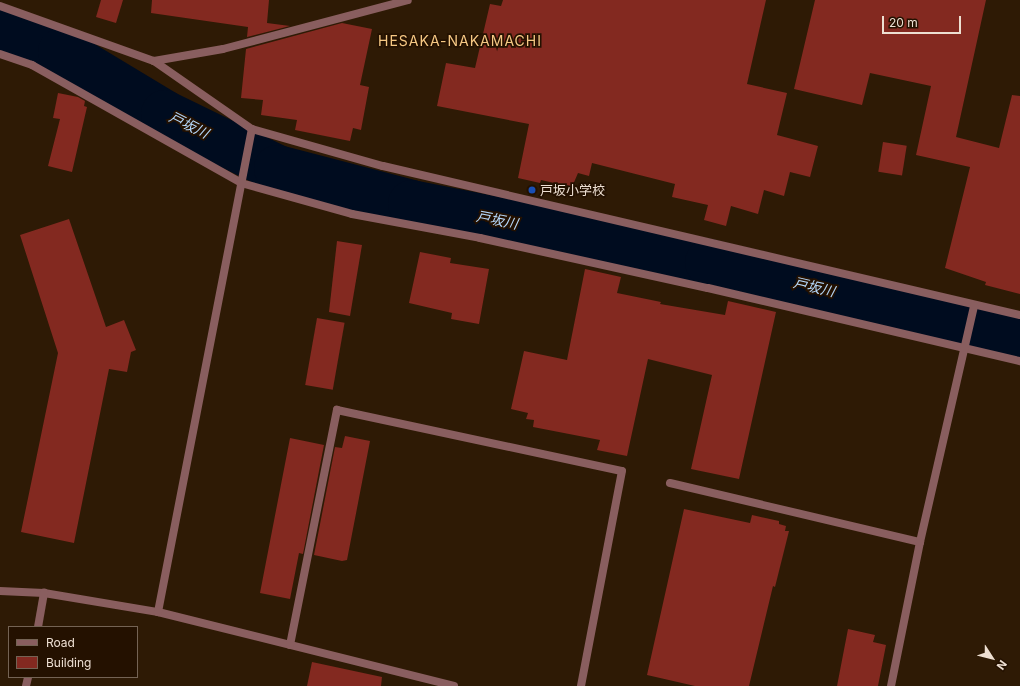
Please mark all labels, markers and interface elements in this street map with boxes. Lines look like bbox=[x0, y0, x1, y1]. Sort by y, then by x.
scale bar bbox=[884, 8, 963, 34]
text: 20 m bbox=[889, 15, 918, 30]
district label: HESAKA-NAKAMACHI bbox=[378, 33, 542, 49]
water label: 戸坂川 bbox=[166, 108, 212, 142]
place label: 戸坂小学校 bbox=[540, 182, 605, 198]
marker: 戸坂小学校 bbox=[527, 185, 537, 195]
water label: 戸坂川 bbox=[475, 208, 519, 232]
water label: 戸坂川 bbox=[792, 274, 836, 300]
legend bbox=[8, 626, 138, 678]
text: Road bbox=[46, 635, 75, 650]
north arrow bbox=[972, 638, 1012, 678]
text: Building bbox=[46, 655, 91, 670]
text: N bbox=[994, 658, 1010, 673]

